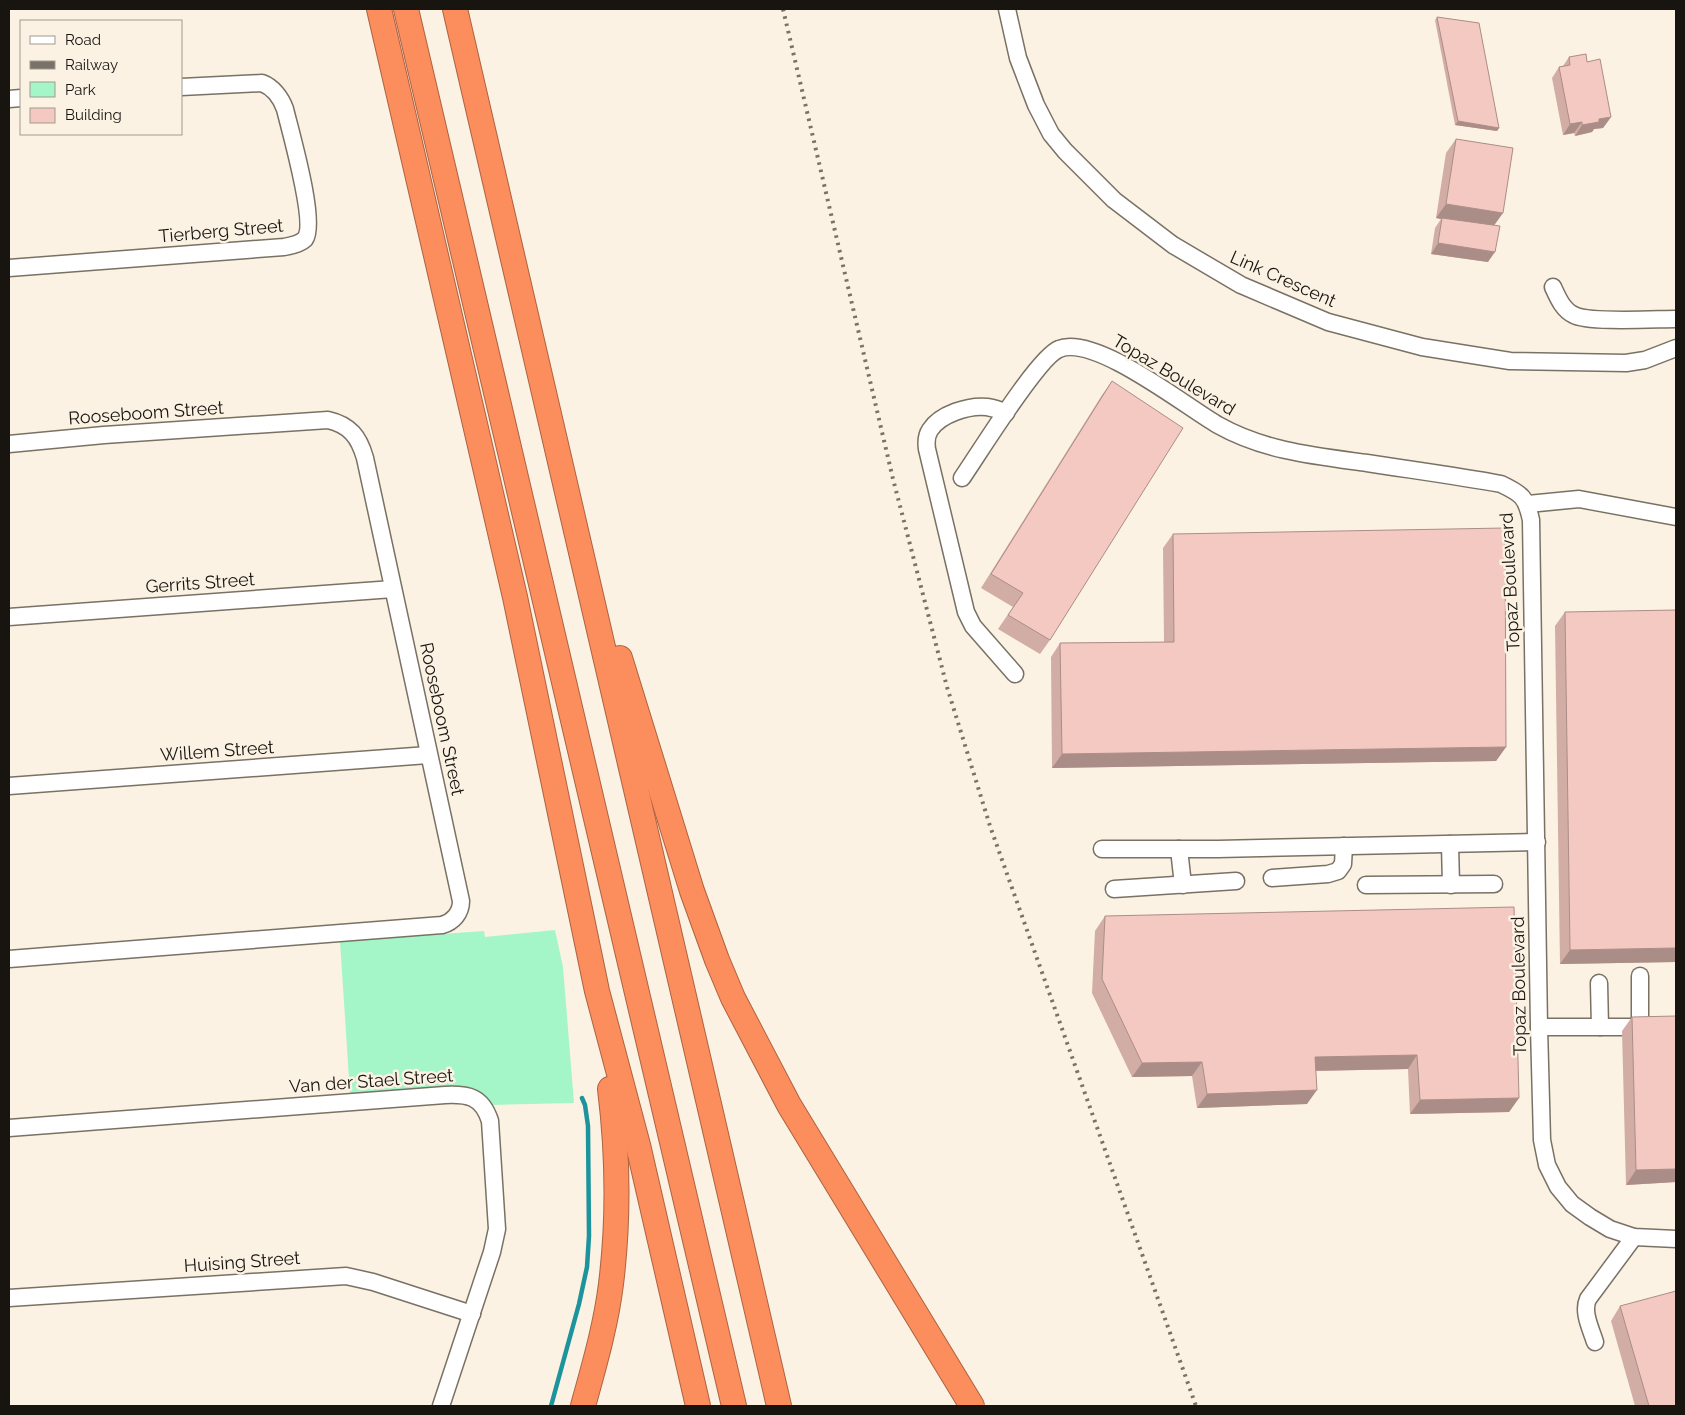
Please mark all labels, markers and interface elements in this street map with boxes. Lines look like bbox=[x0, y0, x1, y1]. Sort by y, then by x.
legend bbox=[20, 20, 182, 135]
text: Road bbox=[65, 31, 101, 49]
text: Railway bbox=[65, 56, 118, 74]
text: Park bbox=[65, 81, 96, 99]
text: Building bbox=[65, 106, 122, 124]
street label: Tierberg Street bbox=[158, 215, 284, 246]
street label: Link Crescent bbox=[1227, 246, 1339, 311]
street label: Topaz Boulevard bbox=[1109, 330, 1239, 419]
street label: Rooseboom Street bbox=[68, 397, 224, 428]
street label: Topaz Boulevard bbox=[1495, 512, 1524, 652]
street label: Gerrits Street bbox=[145, 568, 255, 597]
street label: Rooseboom Street bbox=[416, 641, 469, 797]
street label: Willem Street bbox=[159, 736, 275, 765]
street label: Topaz Boulevard bbox=[1507, 916, 1530, 1056]
street label: Van der Stael Street bbox=[288, 1064, 454, 1097]
street label: Huising Street bbox=[183, 1247, 301, 1276]

